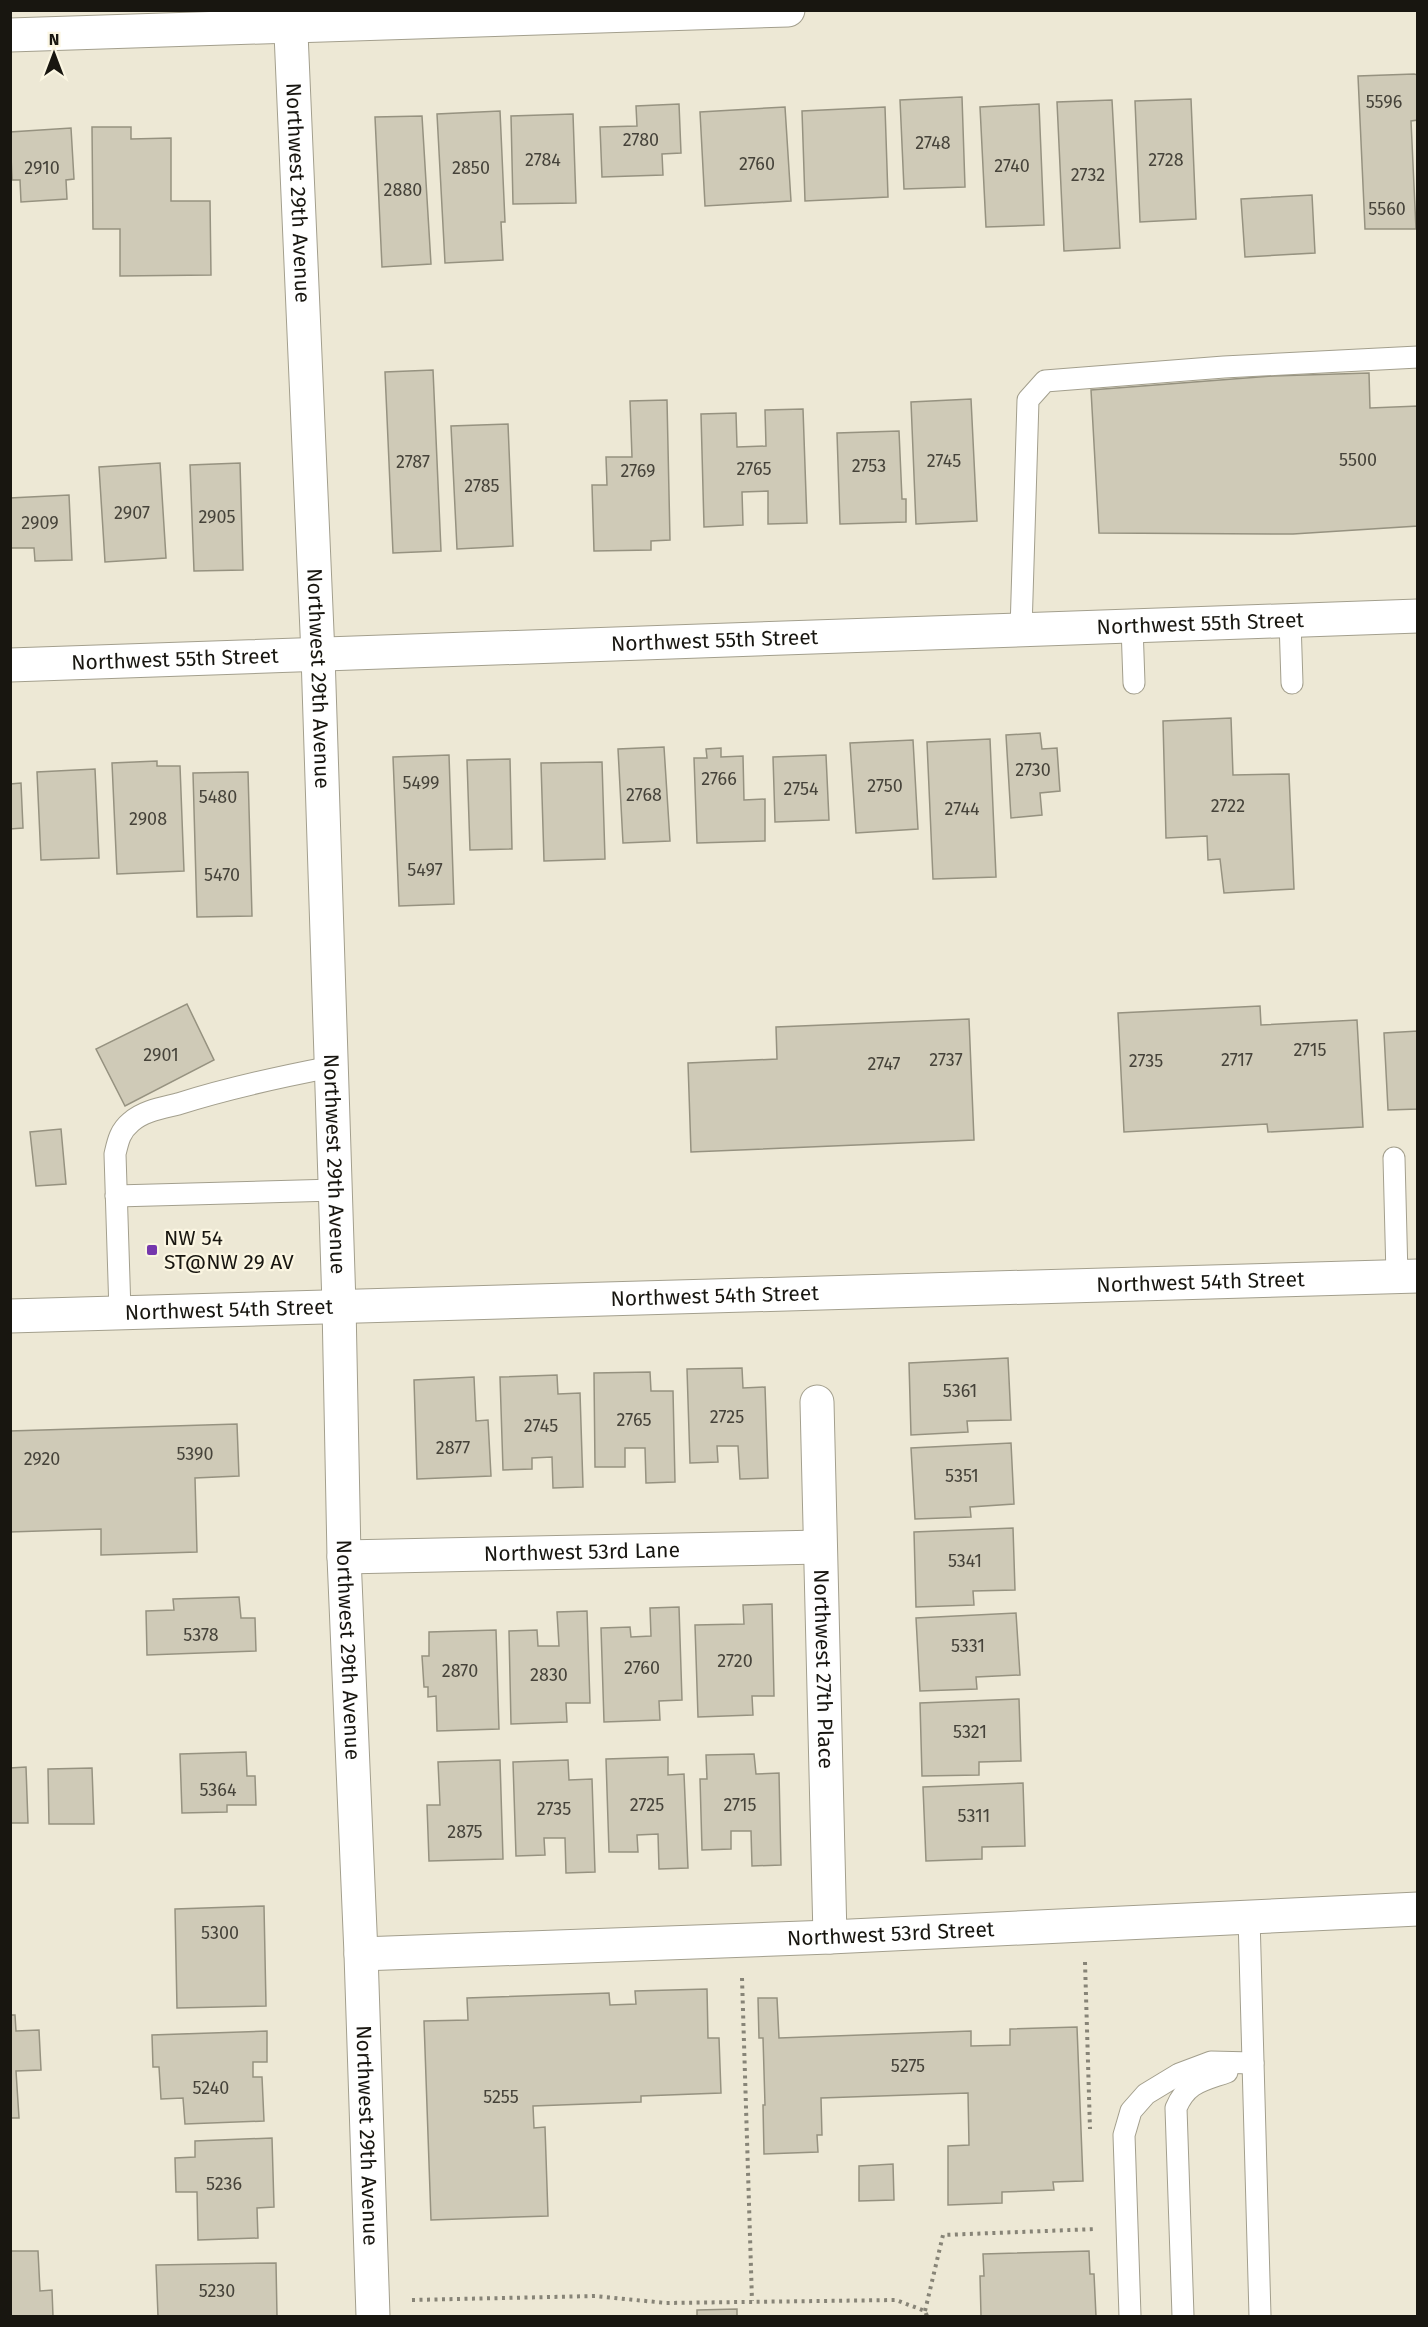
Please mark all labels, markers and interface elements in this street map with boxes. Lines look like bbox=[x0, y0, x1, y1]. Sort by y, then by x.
north arrow bbox=[24, 24, 84, 84]
text: N bbox=[49, 30, 59, 49]
street label: Northwest 29th Avenue bbox=[280, 82, 316, 304]
house number: 5596 bbox=[1366, 91, 1402, 113]
house number: 2780 bbox=[623, 129, 659, 151]
house number: 2748 bbox=[915, 132, 951, 154]
house number: 2784 bbox=[525, 149, 561, 171]
house number: 2728 bbox=[1148, 149, 1184, 171]
house number: 2760 bbox=[739, 153, 775, 175]
house number: 2740 bbox=[994, 155, 1030, 177]
house number: 2910 bbox=[24, 157, 60, 179]
house number: 2850 bbox=[452, 157, 490, 179]
house number: 2732 bbox=[1071, 164, 1105, 186]
house number: 2880 bbox=[384, 179, 422, 201]
house number: 5560 bbox=[1368, 198, 1406, 220]
house number: 5500 bbox=[1339, 449, 1377, 471]
house number: 2745 bbox=[927, 450, 961, 472]
house number: 2787 bbox=[396, 451, 430, 473]
house number: 2753 bbox=[852, 455, 886, 477]
house number: 2765 bbox=[737, 458, 771, 480]
house number: 2769 bbox=[620, 460, 656, 482]
house number: 2785 bbox=[464, 475, 500, 497]
house number: 2907 bbox=[114, 502, 150, 524]
house number: 2905 bbox=[198, 506, 236, 528]
house number: 2909 bbox=[21, 512, 59, 534]
street label: Northwest 29th Avenue bbox=[301, 568, 335, 789]
street label: Northwest 55th Street bbox=[1096, 607, 1305, 640]
street label: Northwest 55th Street bbox=[610, 624, 819, 657]
street label: Northwest 55th Street bbox=[71, 643, 279, 676]
house number: 2730 bbox=[1015, 759, 1051, 781]
house number: 2766 bbox=[701, 768, 737, 790]
house number: 5499 bbox=[402, 772, 440, 794]
house number: 2750 bbox=[867, 775, 903, 797]
house number: 2754 bbox=[783, 778, 819, 800]
house number: 2768 bbox=[626, 784, 662, 806]
house number: 5480 bbox=[199, 786, 237, 808]
house number: 2722 bbox=[1211, 795, 1245, 817]
house number: 2744 bbox=[944, 798, 980, 820]
house number: 2908 bbox=[129, 808, 167, 830]
house number: 5497 bbox=[407, 859, 443, 881]
house number: 5470 bbox=[204, 864, 240, 886]
house number: 2715 bbox=[1293, 1039, 1327, 1061]
house number: 2901 bbox=[143, 1044, 179, 1066]
house number: 2737 bbox=[929, 1049, 963, 1071]
house number: 2717 bbox=[1221, 1049, 1253, 1071]
house number: 2735 bbox=[1129, 1050, 1163, 1072]
street label: Northwest 29th Avenue bbox=[318, 1053, 351, 1275]
house number: 2747 bbox=[867, 1053, 901, 1075]
place label: NW 54 ST@NW 29 AV bbox=[164, 1225, 294, 1275]
marker: NW 54 ST@NW 29 AV bbox=[145, 1243, 159, 1257]
street label: Northwest 54th Street bbox=[1096, 1266, 1305, 1298]
street label: Northwest 54th Street bbox=[610, 1280, 820, 1312]
street label: Northwest 54th Street bbox=[124, 1294, 334, 1326]
house number: 5361 bbox=[943, 1380, 977, 1402]
house number: 2725 bbox=[710, 1406, 744, 1428]
house number: 2765 bbox=[617, 1409, 651, 1431]
house number: 2745 bbox=[524, 1415, 558, 1437]
house number: 2877 bbox=[436, 1437, 470, 1459]
house number: 5390 bbox=[176, 1443, 214, 1465]
house number: 2920 bbox=[24, 1448, 60, 1470]
house number: 5351 bbox=[945, 1465, 979, 1487]
street label: Northwest 53rd Lane bbox=[484, 1537, 680, 1567]
street label: Northwest 29th Avenue bbox=[331, 1539, 366, 1761]
house number: 5341 bbox=[948, 1550, 982, 1572]
street label: Northwest 27th Place bbox=[808, 1569, 839, 1769]
house number: 5378 bbox=[183, 1624, 219, 1646]
house number: 5331 bbox=[951, 1635, 985, 1657]
house number: 2720 bbox=[717, 1650, 753, 1672]
house number: 2760 bbox=[624, 1657, 660, 1679]
house number: 2870 bbox=[442, 1660, 478, 1682]
house number: 2830 bbox=[530, 1664, 568, 1686]
house number: 5321 bbox=[953, 1721, 987, 1743]
house number: 5364 bbox=[199, 1779, 237, 1801]
house number: 2725 bbox=[630, 1794, 664, 1816]
house number: 2715 bbox=[723, 1794, 757, 1816]
house number: 2735 bbox=[537, 1798, 571, 1820]
house number: 5311 bbox=[958, 1805, 990, 1827]
house number: 2875 bbox=[447, 1821, 483, 1843]
street label: Northwest 53rd Street bbox=[786, 1916, 995, 1952]
house number: 5300 bbox=[201, 1922, 239, 1944]
street label: Northwest 29th Avenue bbox=[350, 2025, 384, 2246]
house number: 5275 bbox=[891, 2055, 925, 2077]
house number: 5240 bbox=[193, 2077, 229, 2099]
house number: 5255 bbox=[483, 2086, 519, 2108]
house number: 5236 bbox=[206, 2173, 242, 2195]
house number: 5230 bbox=[199, 2280, 235, 2302]

